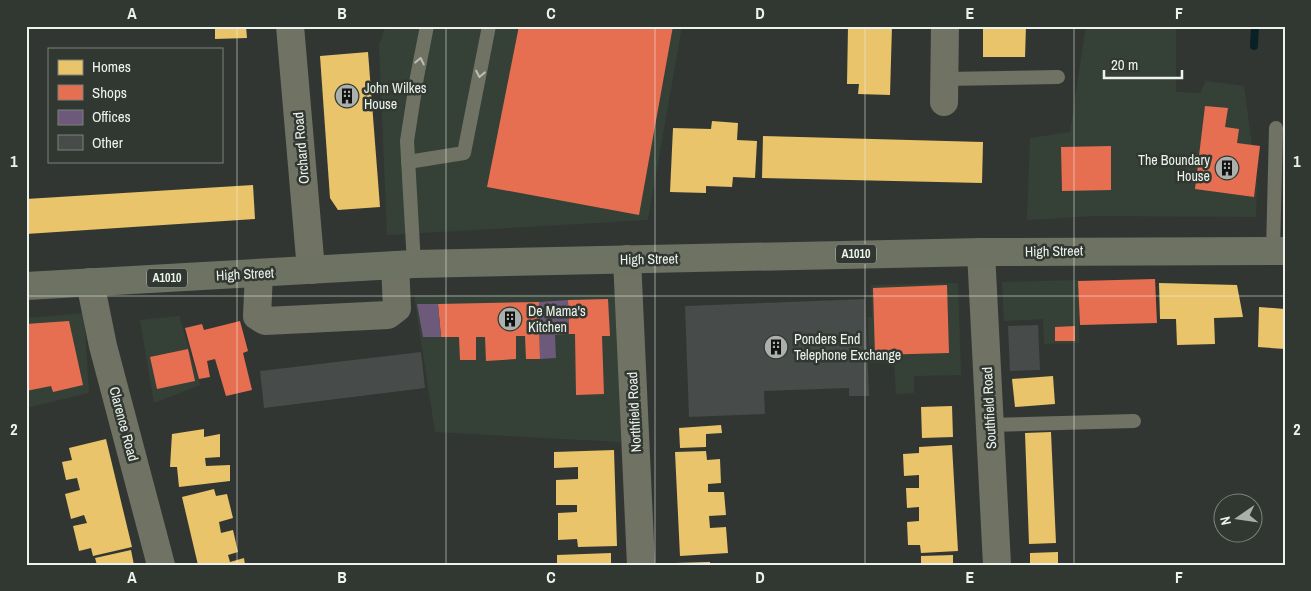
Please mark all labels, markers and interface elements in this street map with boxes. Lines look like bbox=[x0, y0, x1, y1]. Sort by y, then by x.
text: A bbox=[127, 2, 137, 24]
text: B bbox=[337, 2, 347, 24]
text: C bbox=[546, 2, 556, 24]
text: D bbox=[755, 2, 765, 24]
text: E bbox=[966, 2, 975, 24]
text: F bbox=[1175, 2, 1183, 24]
legend bbox=[48, 48, 222, 162]
scale bar bbox=[1104, 48, 1181, 80]
text: 20 m bbox=[1111, 54, 1138, 75]
text: Homes bbox=[92, 56, 131, 77]
one-way arrow bbox=[414, 57, 425, 66]
one-way arrow bbox=[475, 70, 486, 78]
place label: John Wilkes House bbox=[364, 79, 427, 113]
text: Shops bbox=[92, 82, 127, 103]
building icon: John Wilkes House bbox=[334, 83, 360, 109]
text: Offices bbox=[92, 106, 131, 127]
street label: Orchard Road bbox=[289, 111, 313, 185]
text: Other bbox=[92, 132, 123, 153]
text: 1 bbox=[10, 150, 18, 172]
text: 1 bbox=[1293, 150, 1301, 172]
place label: The Boundary House bbox=[1138, 151, 1210, 185]
building icon: The Boundary House bbox=[1214, 155, 1240, 181]
street label: High Street bbox=[1025, 241, 1083, 261]
road number: A1010 bbox=[836, 244, 876, 264]
street label: High Street bbox=[620, 249, 678, 269]
street label: High Street bbox=[216, 263, 274, 285]
road number: A1010 bbox=[147, 268, 187, 288]
place label: De Mama's Kitchen bbox=[528, 302, 586, 336]
building icon: De Mama's Kitchen bbox=[497, 306, 523, 332]
place label: Ponders End Telephone Exchange bbox=[794, 330, 901, 364]
building icon: Ponders End Telephone Exchange bbox=[763, 334, 789, 360]
street label: Southfield Road bbox=[978, 366, 1000, 450]
street label: Northfield Road bbox=[623, 371, 645, 453]
street label: Clarence Road bbox=[105, 385, 143, 463]
text: 2 bbox=[10, 418, 18, 440]
text: 2 bbox=[1293, 418, 1301, 440]
north arrow bbox=[1214, 494, 1264, 544]
text: N bbox=[1216, 515, 1235, 527]
text: A bbox=[127, 566, 137, 588]
text: B bbox=[337, 566, 347, 588]
text: C bbox=[546, 566, 556, 588]
text: D bbox=[755, 566, 765, 588]
text: E bbox=[966, 566, 975, 588]
text: F bbox=[1175, 566, 1183, 588]

